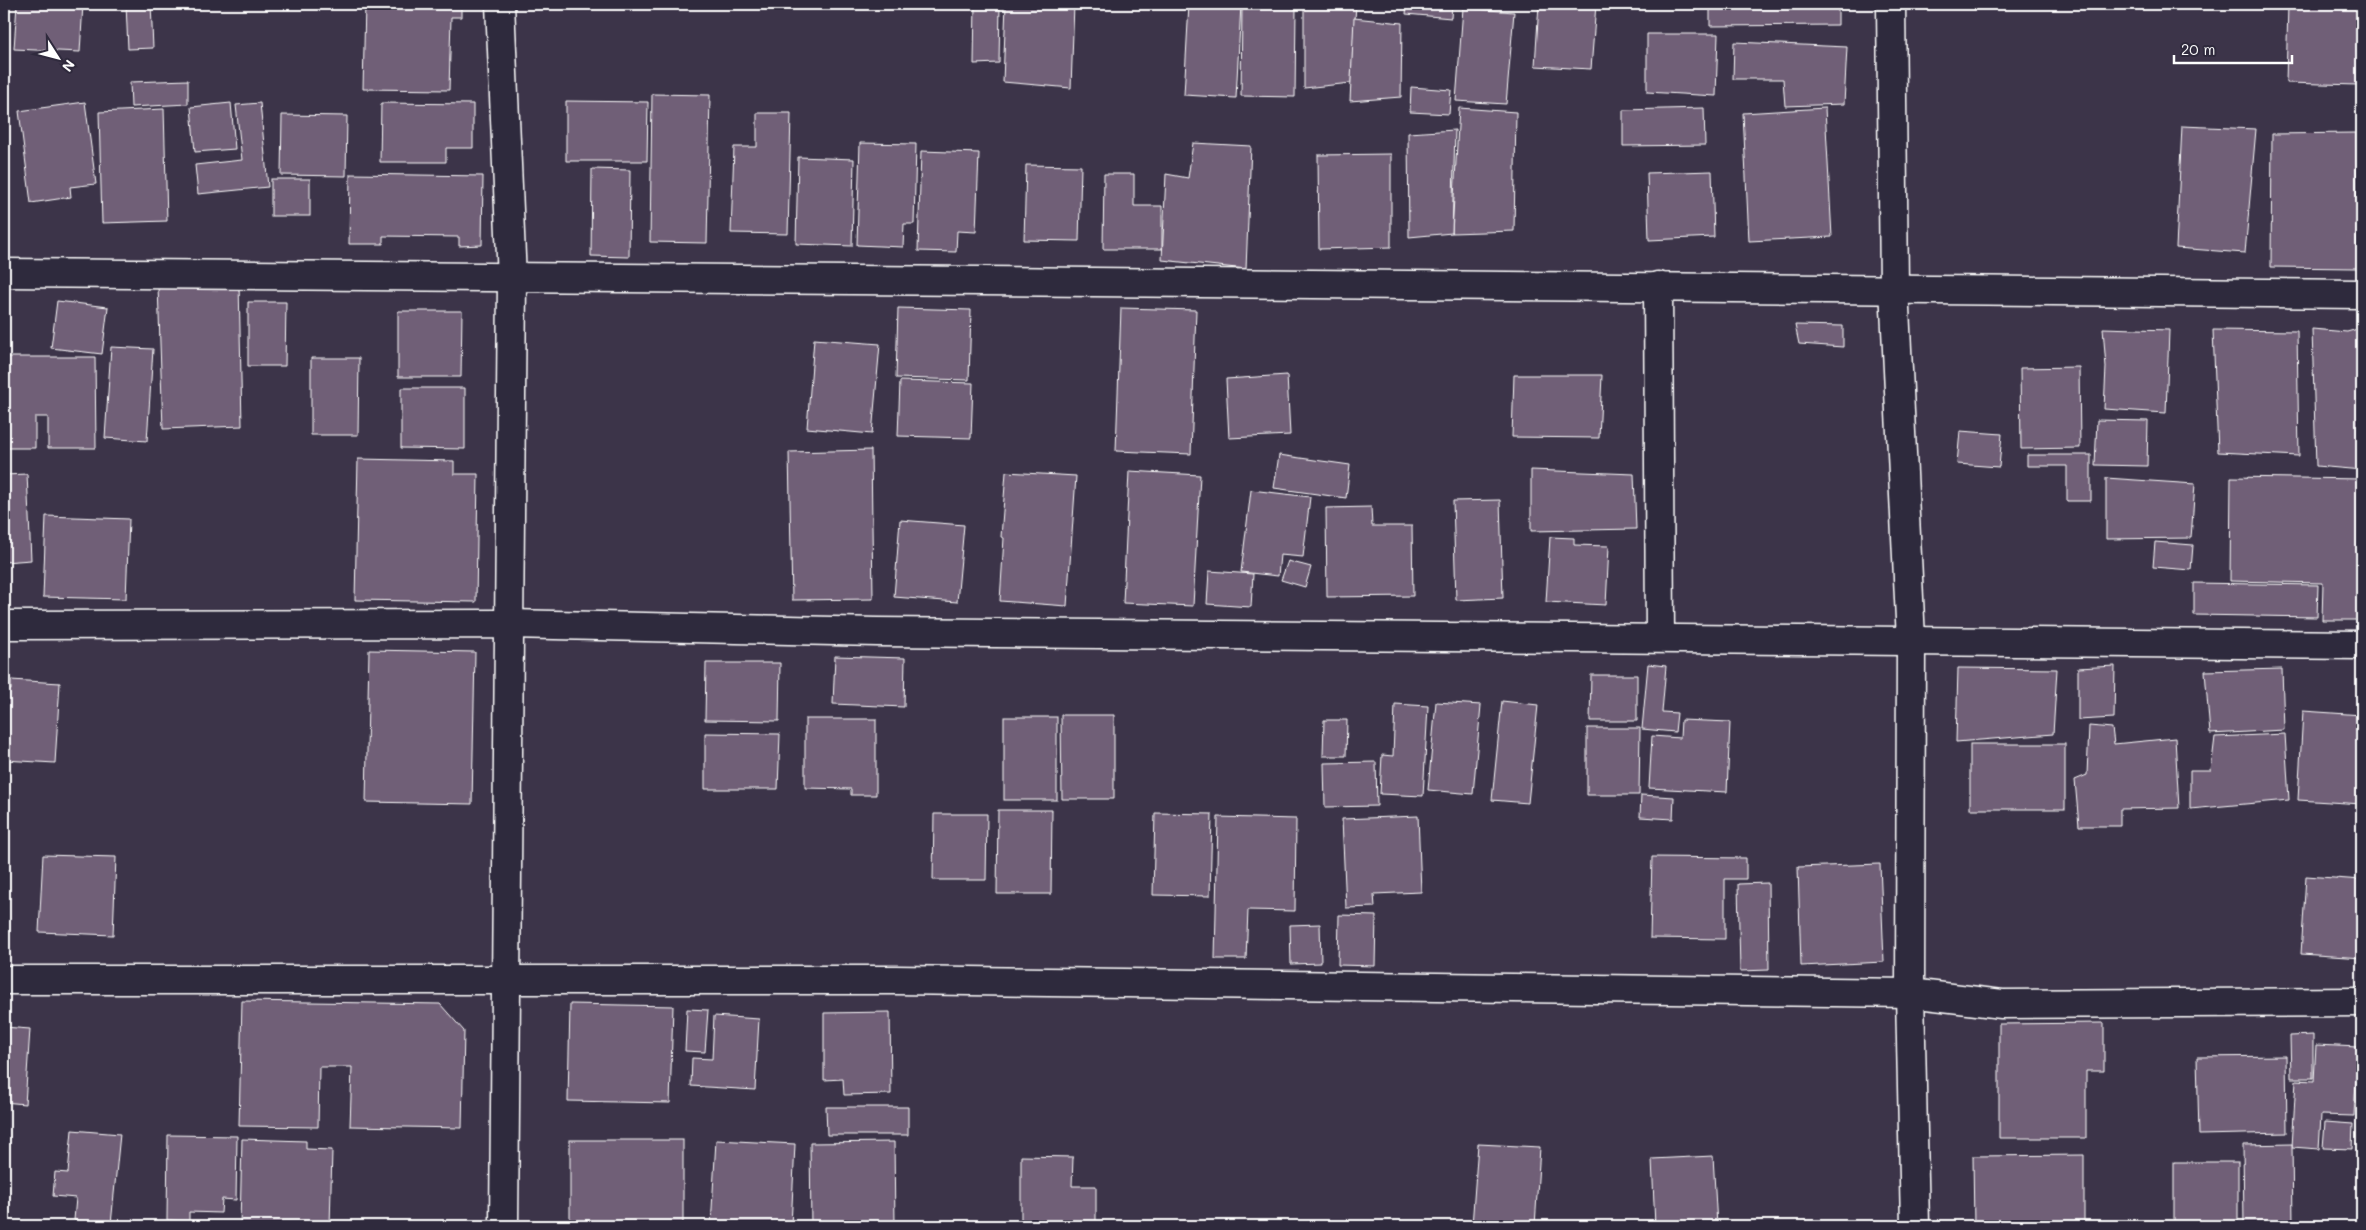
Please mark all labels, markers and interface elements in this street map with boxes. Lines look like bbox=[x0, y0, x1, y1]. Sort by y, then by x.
north arrow bbox=[32, 32, 82, 82]
scale bar bbox=[2174, 32, 2291, 64]
text: 20 m bbox=[2181, 39, 2215, 59]
text: N bbox=[58, 56, 80, 76]

